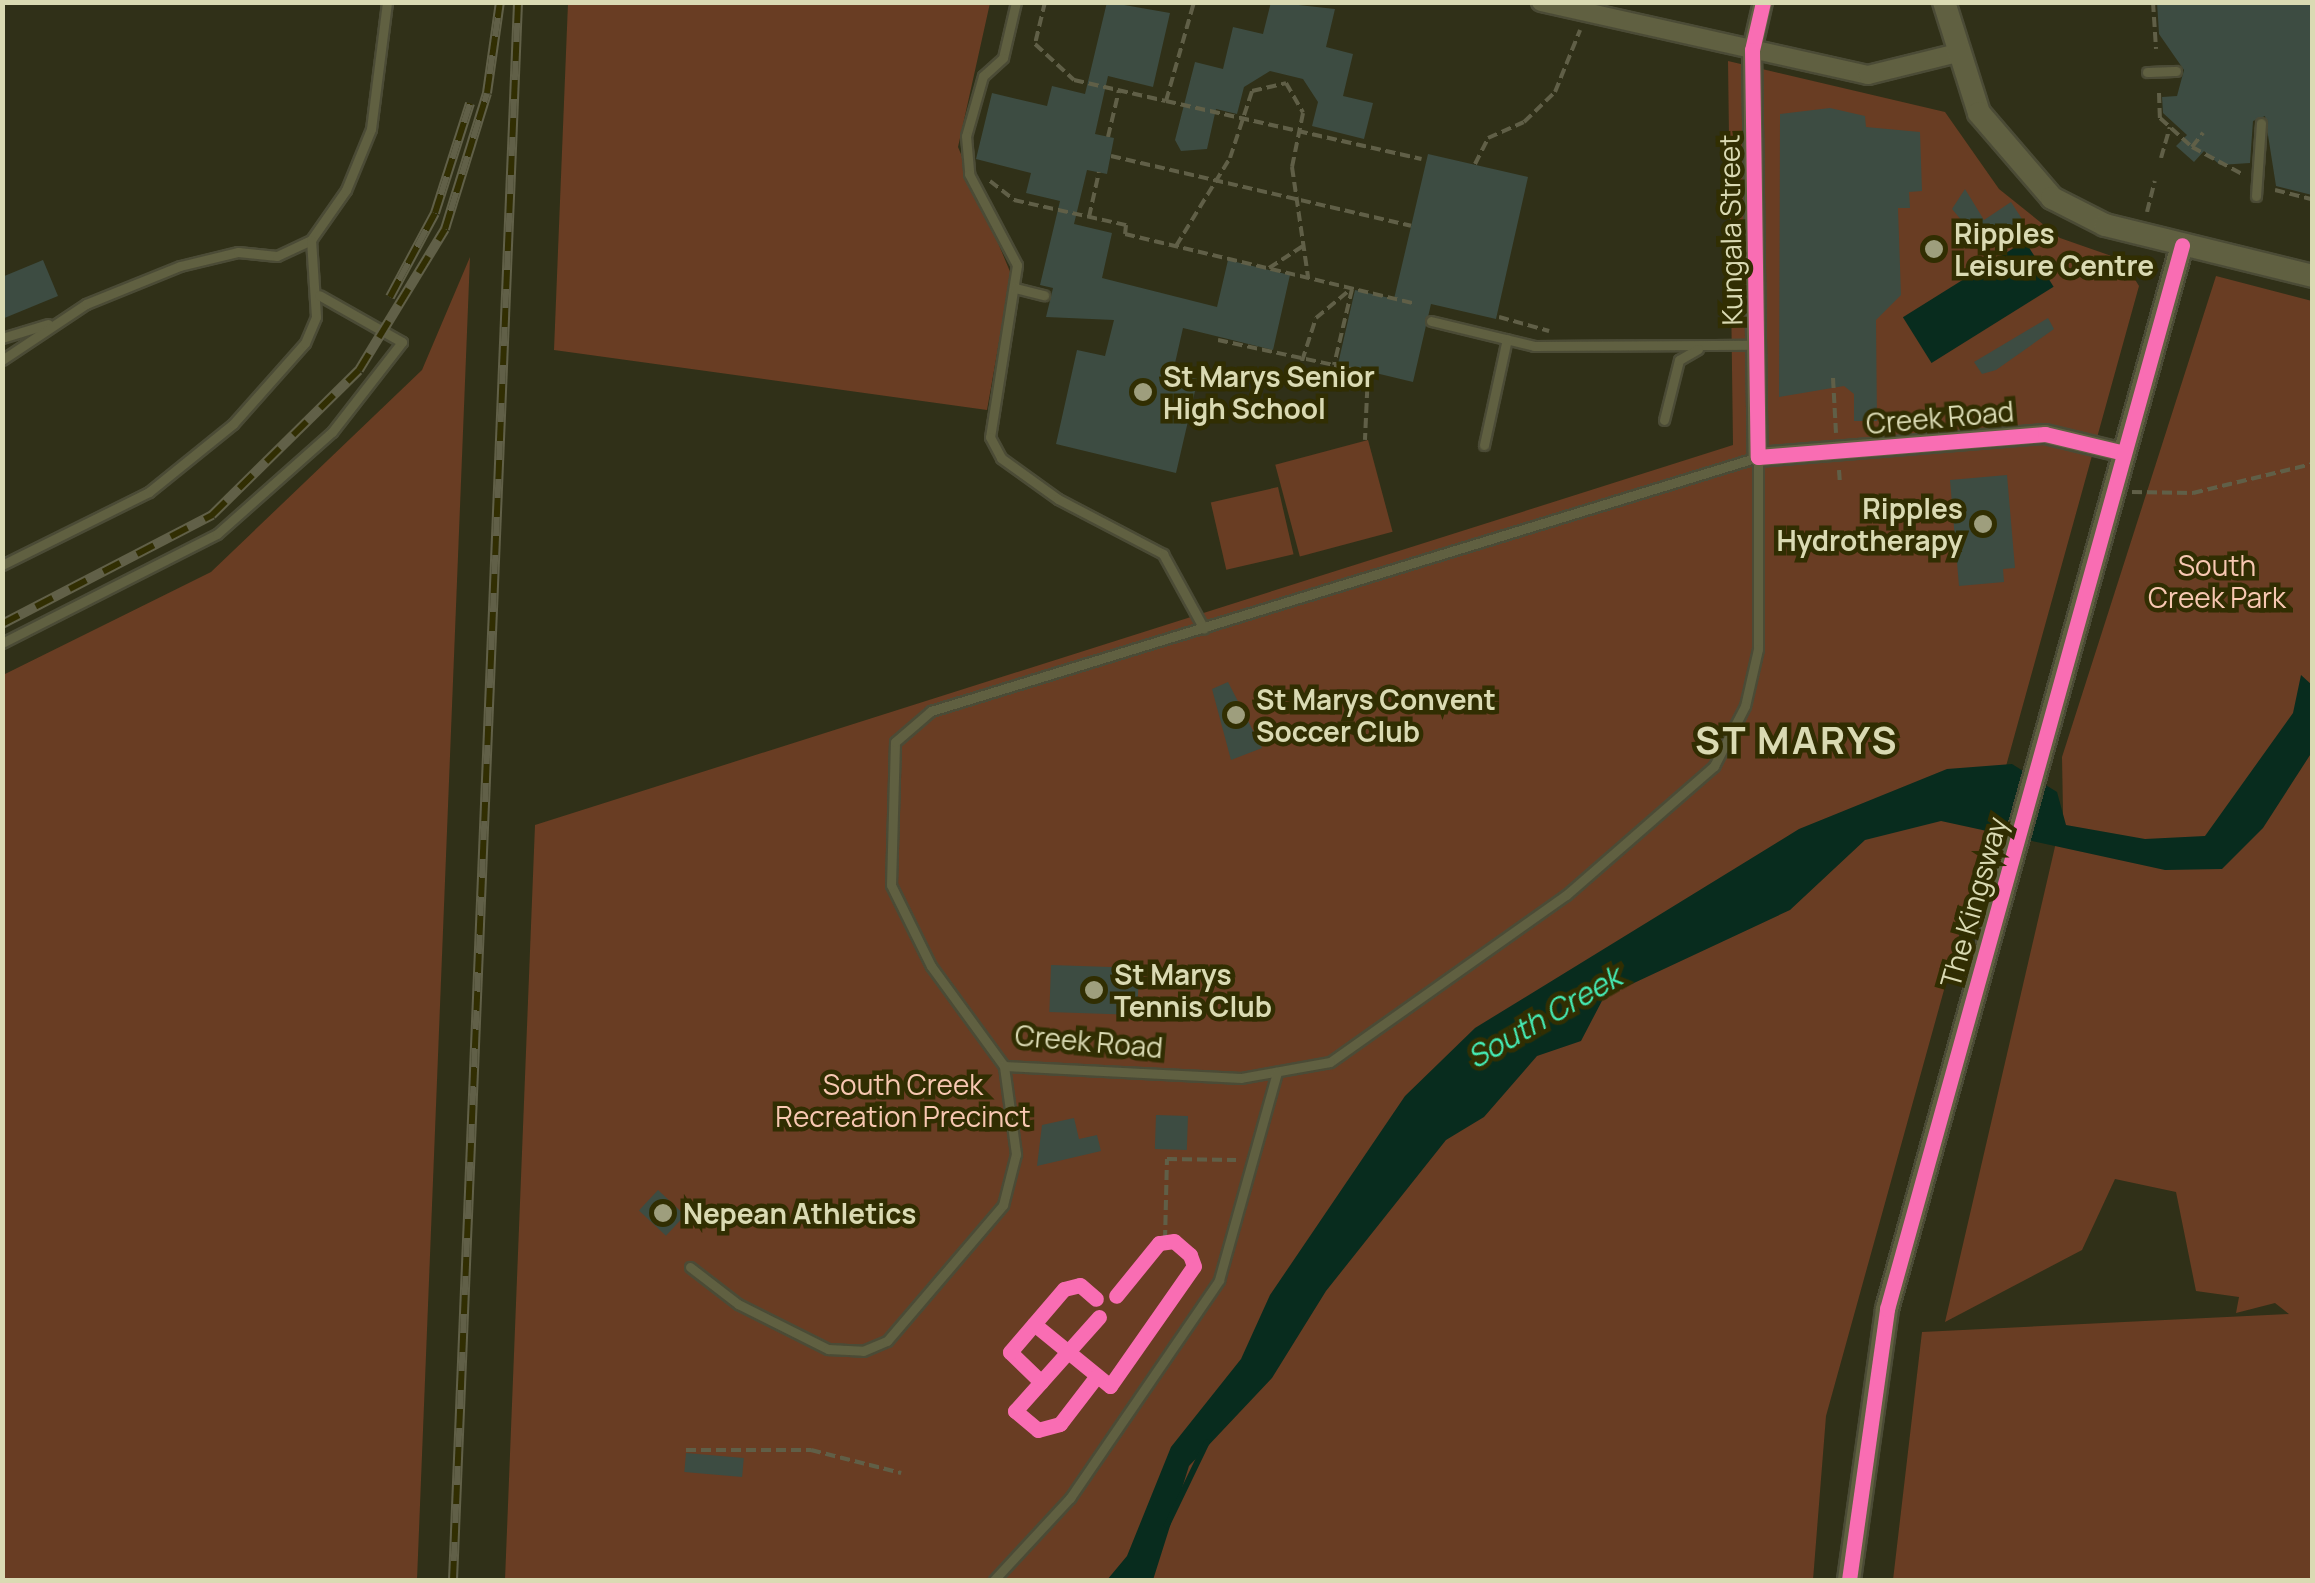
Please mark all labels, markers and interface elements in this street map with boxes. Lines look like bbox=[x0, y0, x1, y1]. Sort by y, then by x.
street label: Kungala Street bbox=[1712, 134, 1748, 326]
place label: Ripples Leisure Centre bbox=[1954, 216, 2154, 282]
marker: Ripples Leisure Centre bbox=[1923, 238, 1945, 260]
place label: St Marys Senior High School bbox=[1163, 359, 1375, 425]
marker: St Marys Senior High School bbox=[1132, 381, 1154, 403]
street label: Creek Road bbox=[1865, 394, 2015, 440]
place label: Ripples Hydrotherapy bbox=[1776, 491, 1963, 557]
marker: Ripples Hydrotherapy bbox=[1972, 513, 1994, 535]
park label: South Creek Park bbox=[2148, 548, 2286, 614]
place label: St Marys Convent Soccer Club bbox=[1256, 682, 1496, 748]
marker: St Marys Convent Soccer Club bbox=[1225, 704, 1247, 726]
district label: ST MARYS bbox=[1694, 717, 1900, 763]
street label: The Kingsway bbox=[1933, 813, 2013, 991]
place label: St Marys Tennis Club bbox=[1114, 957, 1272, 1023]
water label: South Creek bbox=[1461, 958, 1627, 1076]
marker: St Marys Tennis Club bbox=[1083, 979, 1105, 1001]
street label: Creek Road bbox=[1014, 1018, 1164, 1064]
park label: South Creek Recreation Precinct bbox=[775, 1067, 1031, 1133]
place label: Nepean Athletics bbox=[683, 1196, 916, 1230]
marker: Nepean Athletics bbox=[652, 1202, 674, 1224]

